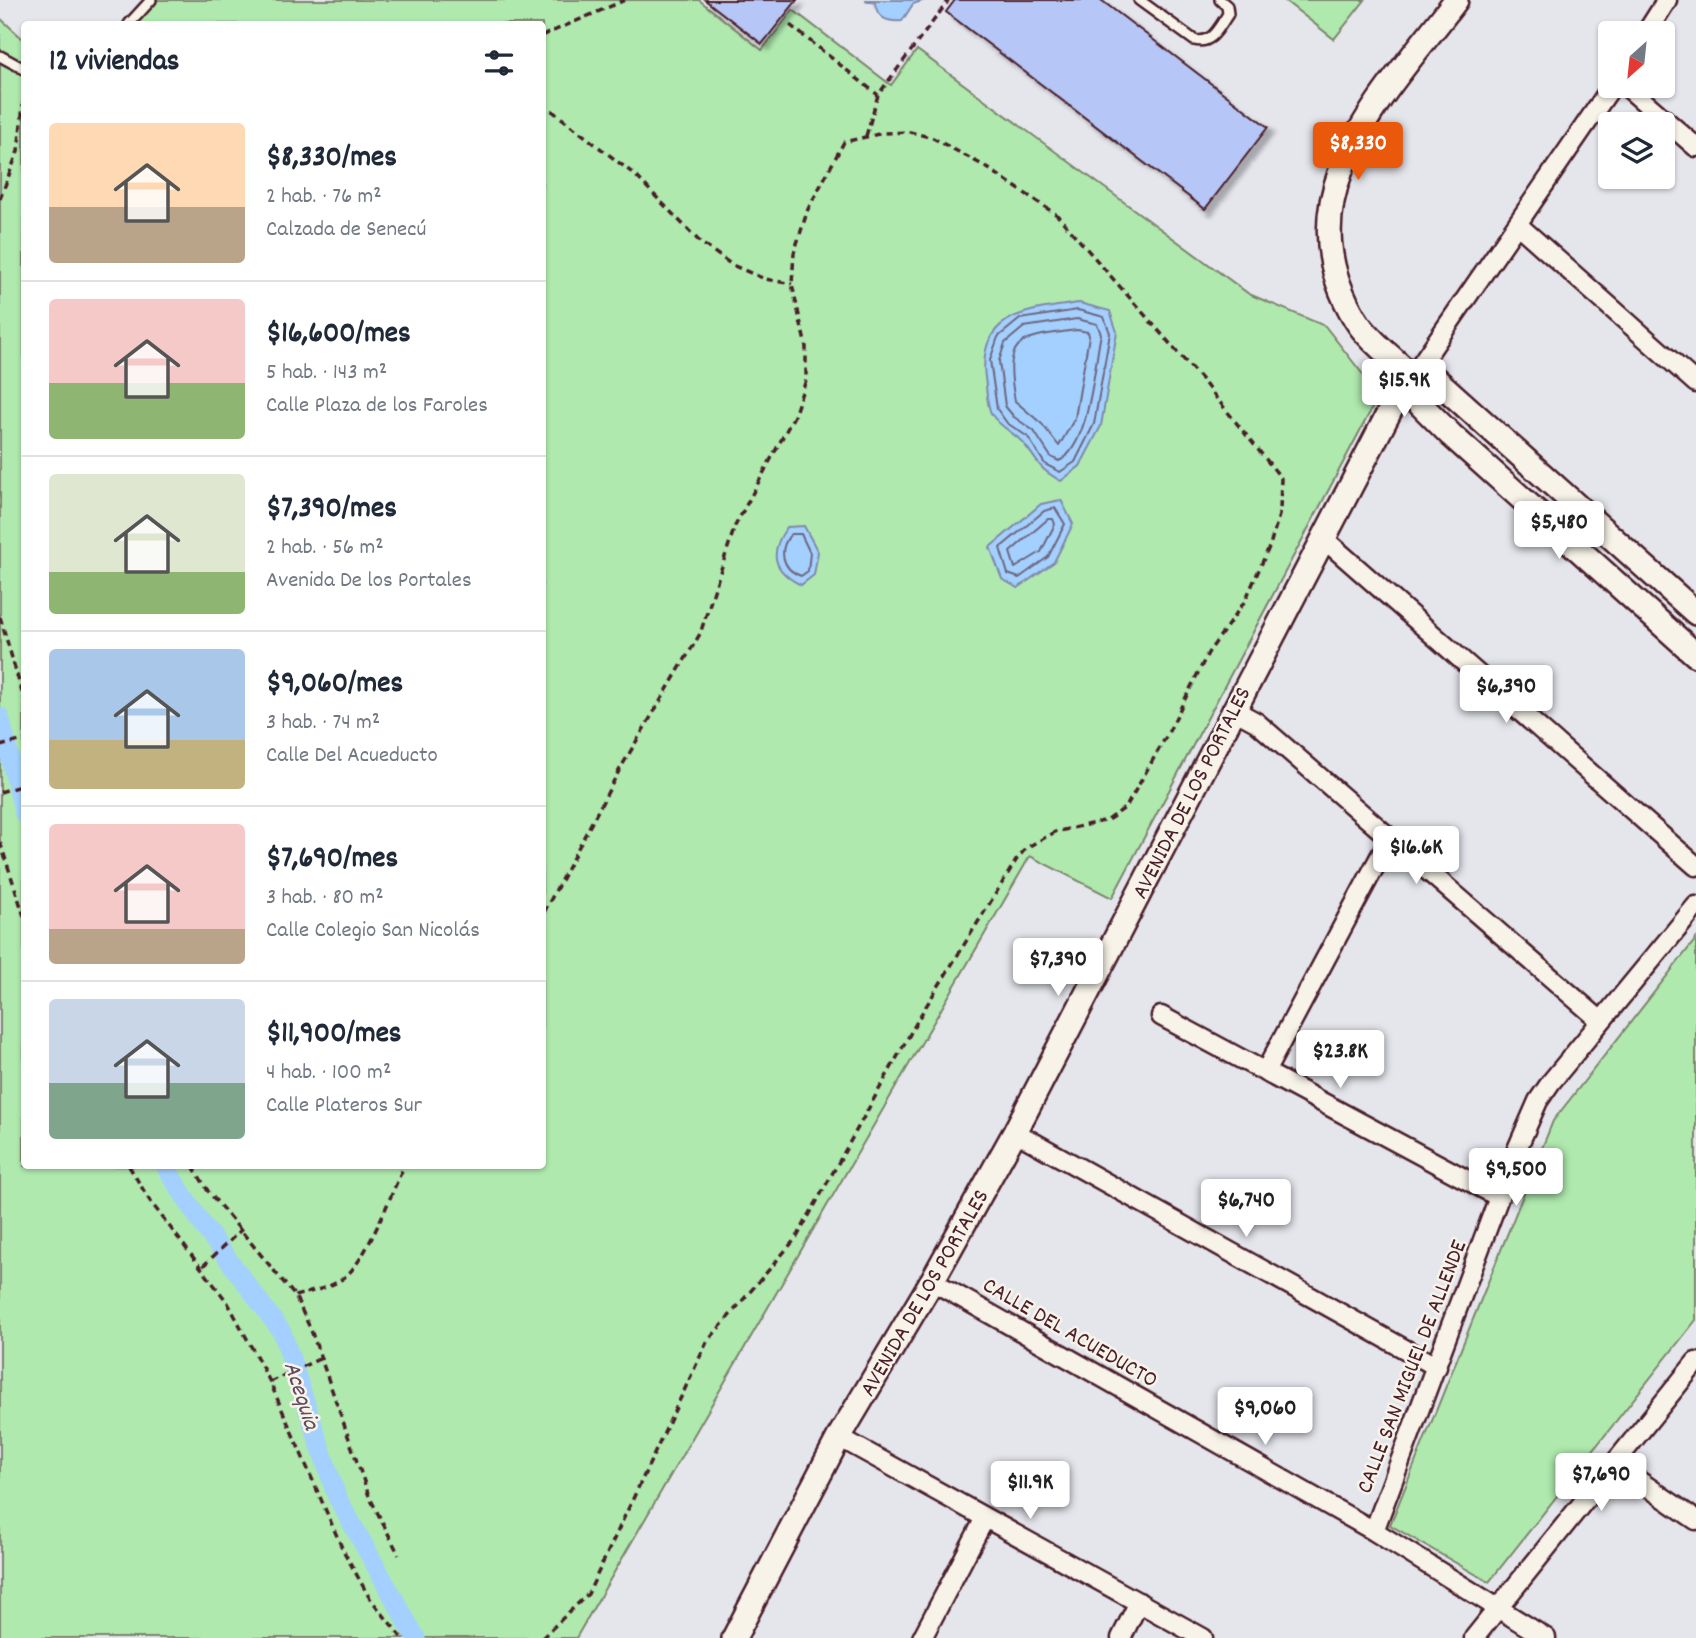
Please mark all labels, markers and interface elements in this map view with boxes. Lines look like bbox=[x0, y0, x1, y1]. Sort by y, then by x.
north arrow bbox=[1598, 21, 1675, 98]
map controls bbox=[1598, 21, 1675, 189]
text: 12 viviendas bbox=[49, 42, 179, 85]
icon: filters bbox=[480, 44, 518, 82]
button: layers bbox=[1598, 112, 1675, 189]
pin: $8,330 bbox=[1301, 122, 1415, 182]
text: $8,330 bbox=[1329, 128, 1387, 161]
text: $8,330/mes bbox=[266, 138, 397, 181]
icon: home bbox=[105, 151, 189, 235]
text: 2 hab. · 76 m² bbox=[266, 181, 382, 214]
text: Calzada de Senecú bbox=[266, 214, 426, 247]
text: $16,600/mes bbox=[266, 314, 411, 357]
icon: home bbox=[105, 327, 189, 411]
text: 5 hab. · 143 m² bbox=[266, 357, 387, 390]
pin: $15.9K bbox=[1347, 360, 1461, 419]
text: $15.9K bbox=[1378, 365, 1430, 398]
text: Calle Plaza de los Faroles bbox=[266, 390, 488, 423]
text: $7,390/mes bbox=[266, 489, 397, 532]
icon: home bbox=[105, 502, 189, 586]
pin: $5,480 bbox=[1502, 502, 1616, 561]
text: $5,480 bbox=[1530, 507, 1588, 540]
text: 2 hab. · 56 m² bbox=[266, 532, 384, 565]
text: Avenida De los Portales bbox=[266, 565, 472, 598]
text: $9,060/mes bbox=[266, 664, 403, 707]
pin: $6,390 bbox=[1449, 666, 1563, 725]
text: $6,390 bbox=[1476, 671, 1536, 704]
icon: home bbox=[105, 677, 189, 761]
street label: AVENIDA DE LOS PORTALES bbox=[1125, 682, 1261, 906]
text: 3 hab. · 74 m² bbox=[266, 707, 380, 740]
text: Calle Del Acueducto bbox=[266, 740, 438, 773]
pin: $16.6K bbox=[1359, 826, 1473, 886]
text: $16.6K bbox=[1389, 832, 1443, 865]
text: $7,690/mes bbox=[266, 839, 398, 882]
icon: home bbox=[105, 852, 189, 936]
text: 3 hab. · 80 m² bbox=[266, 882, 384, 915]
text: Calle Colegio San Nicolás bbox=[266, 915, 480, 948]
pin: $7,390 bbox=[1001, 939, 1115, 998]
text: $7,390 bbox=[1029, 944, 1087, 977]
text: $11,900/mes bbox=[266, 1014, 401, 1057]
icon: home bbox=[105, 1027, 189, 1111]
pin: $23.8K bbox=[1283, 1030, 1397, 1090]
text: $23.8K bbox=[1312, 1036, 1368, 1069]
text: 4 hab. · 100 m² bbox=[266, 1057, 391, 1090]
text: Calle Plateros Sur bbox=[266, 1090, 422, 1123]
pin: $9,500 bbox=[1459, 1148, 1573, 1208]
text: $9,500 bbox=[1485, 1154, 1547, 1187]
pin: $6,740 bbox=[1189, 1180, 1303, 1239]
street label: AVENIDA DE LOS PORTALES bbox=[853, 1184, 999, 1404]
text: $6,740 bbox=[1217, 1185, 1275, 1218]
street label: CALLE SAN MIGUEL DE ALLENDE bbox=[1350, 1235, 1477, 1499]
street label: CALLE DEL ACUEDUCTO bbox=[975, 1270, 1163, 1398]
water label: Acequia bbox=[273, 1357, 328, 1436]
pin: $9,060 bbox=[1208, 1388, 1322, 1447]
text: $9,060 bbox=[1234, 1393, 1296, 1426]
pin: $7,690 bbox=[1544, 1454, 1658, 1513]
text: $7,690 bbox=[1571, 1459, 1631, 1492]
pin: $11.9K bbox=[973, 1462, 1087, 1521]
text: $11.9K bbox=[1007, 1467, 1053, 1500]

